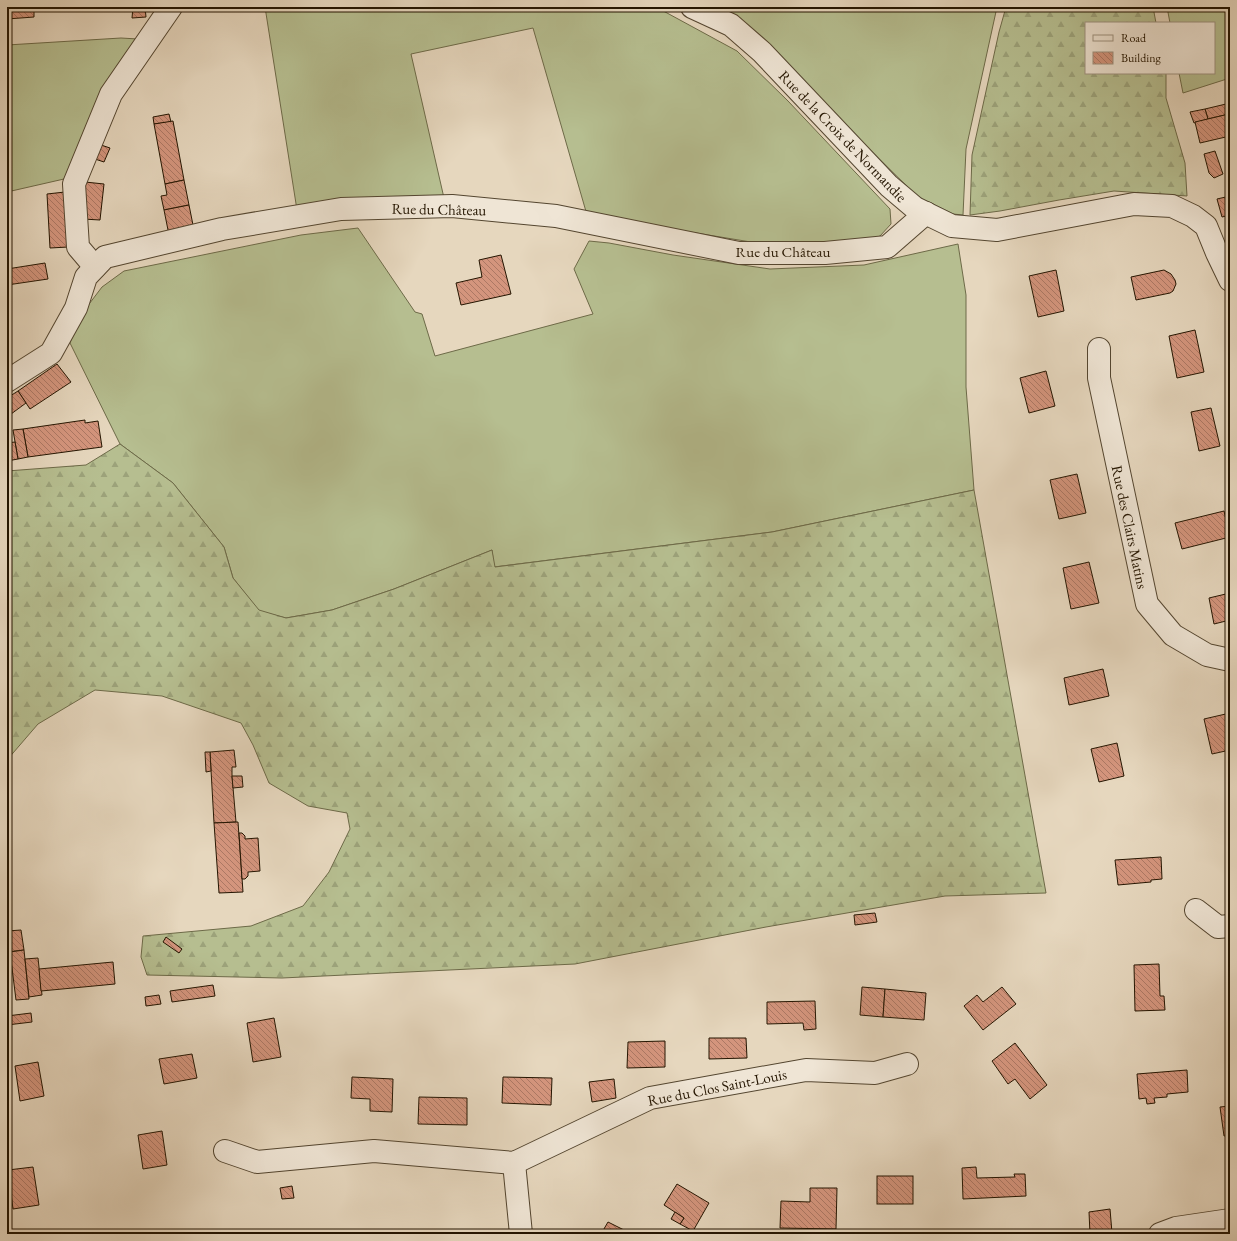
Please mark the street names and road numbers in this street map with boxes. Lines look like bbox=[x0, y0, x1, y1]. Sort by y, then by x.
street label: Rue de la Croix de Normandie bbox=[775, 66, 911, 206]
street label: Rue du Château bbox=[391, 199, 487, 219]
street label: Rue du Château bbox=[736, 242, 830, 261]
street label: Rue des Clairs Matins bbox=[1108, 463, 1152, 591]
street label: Rue du Clos Saint-Louis bbox=[646, 1064, 788, 1110]

